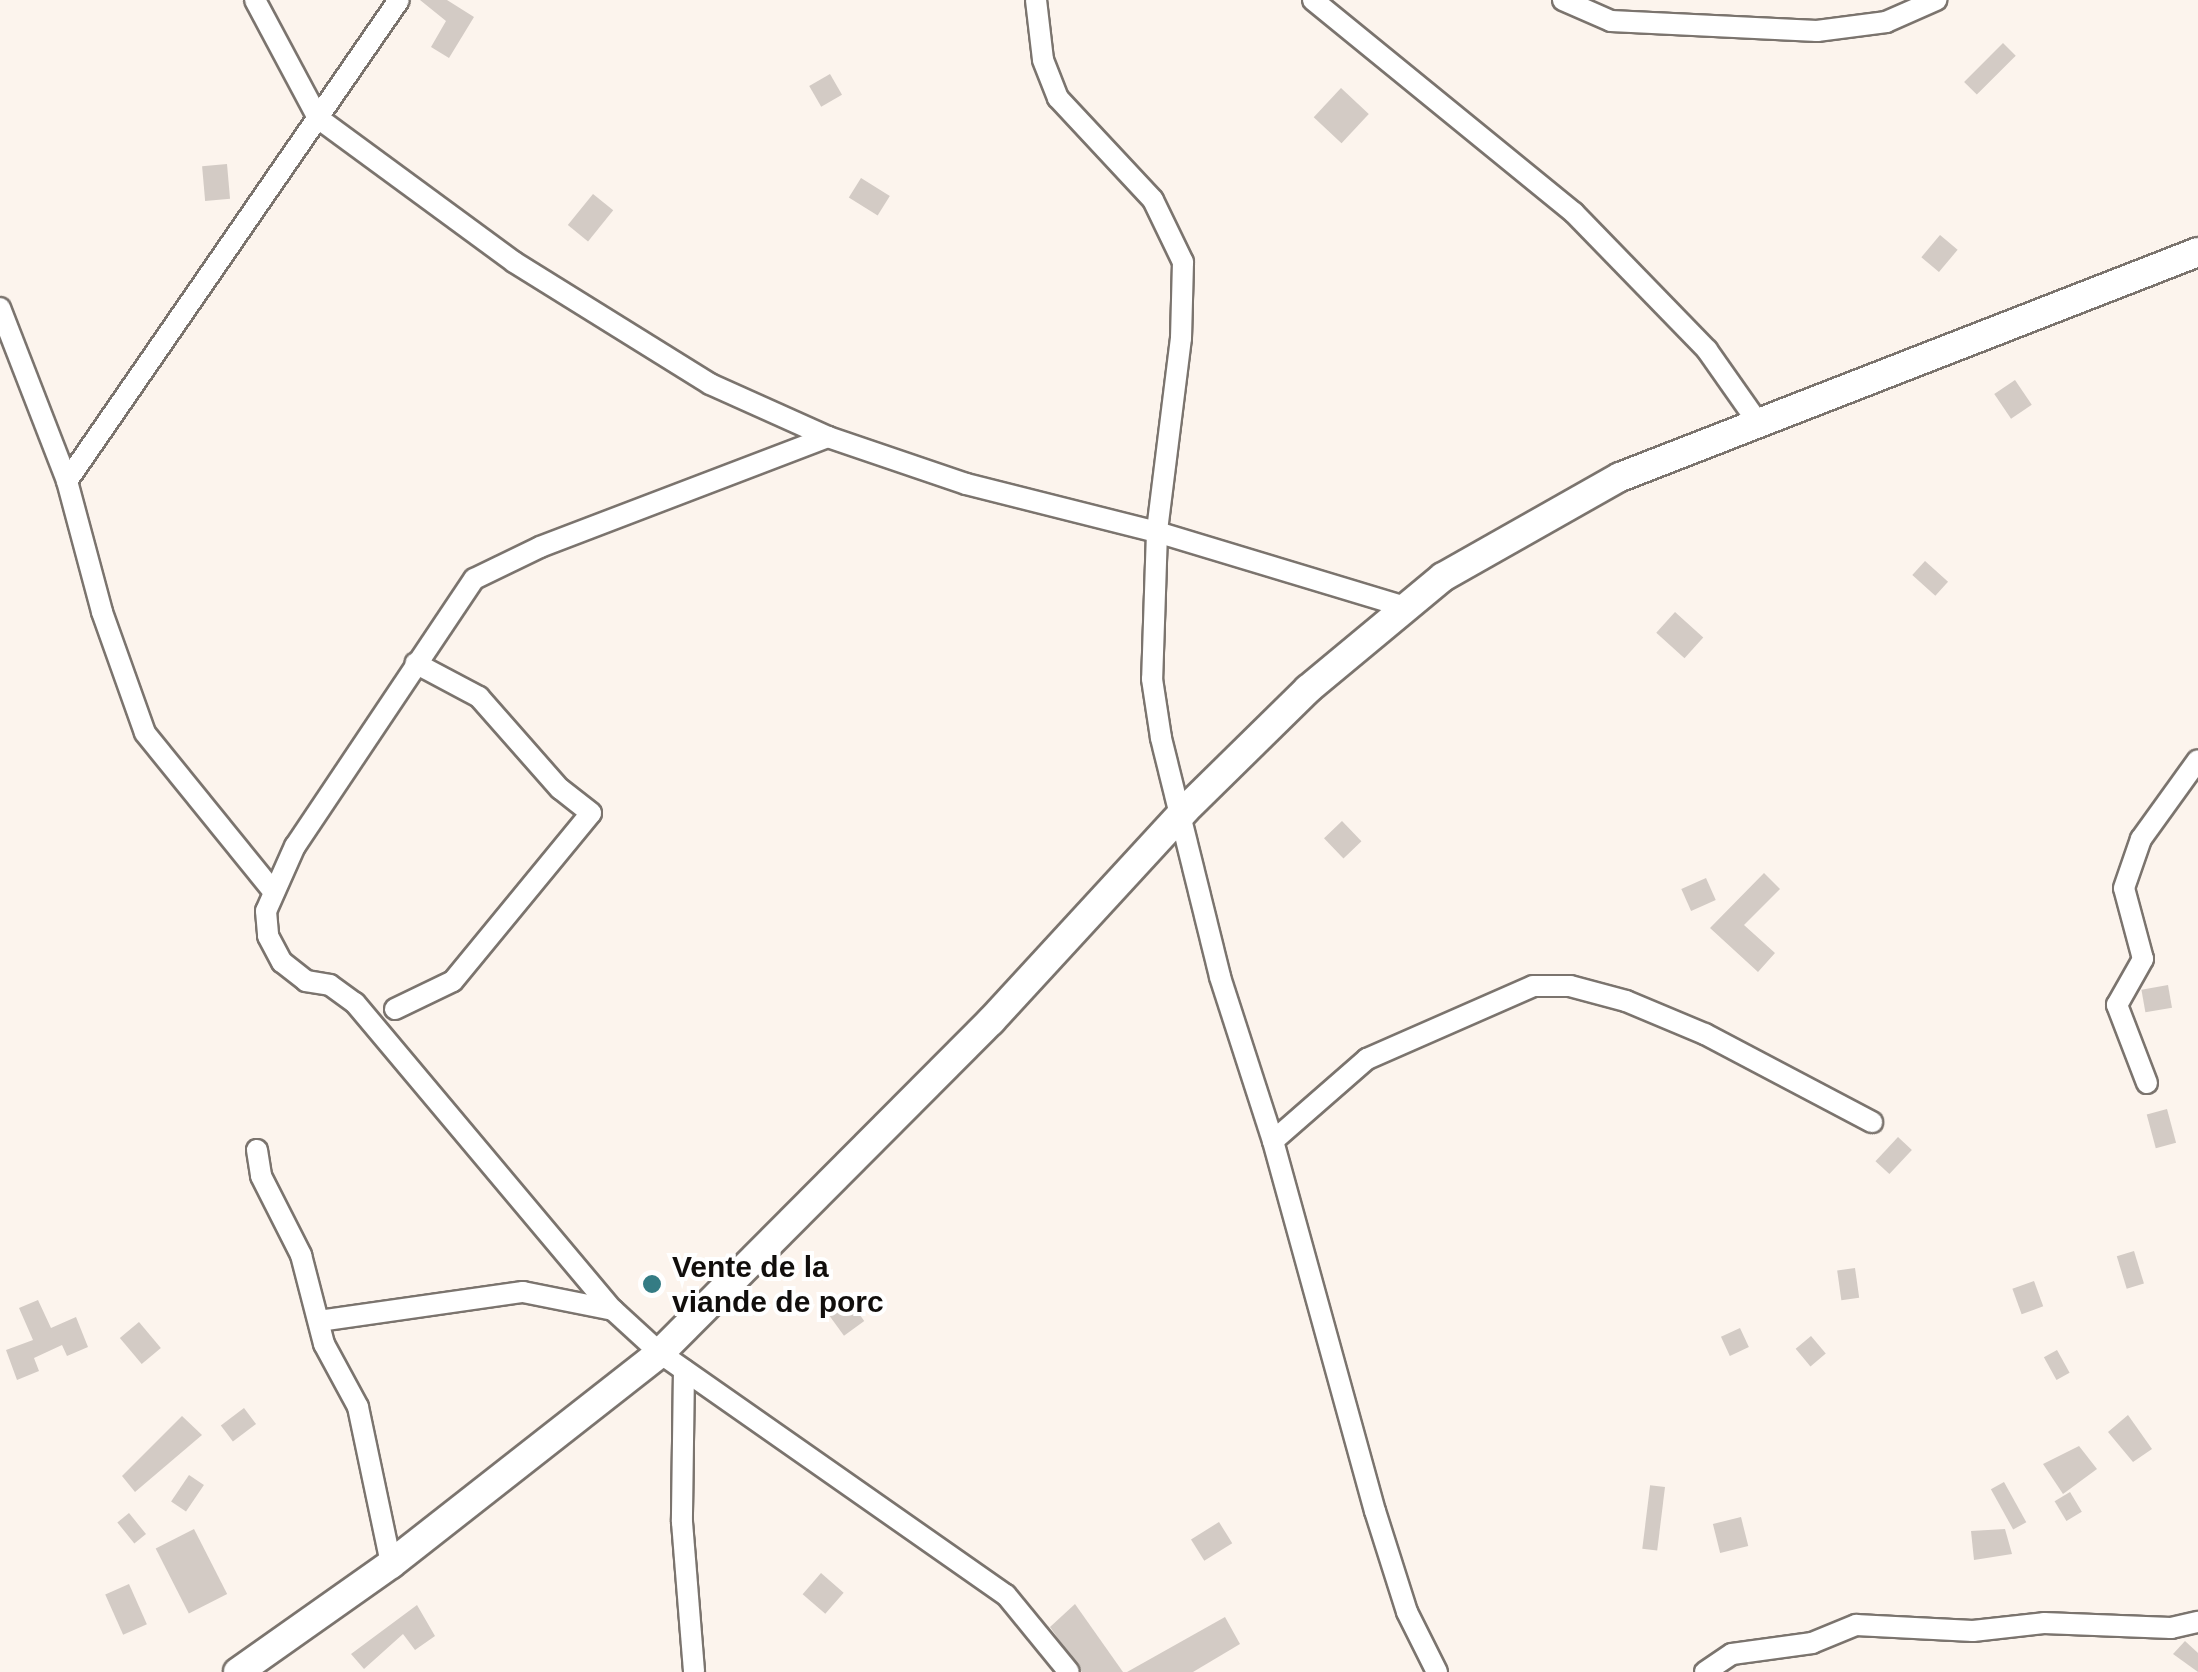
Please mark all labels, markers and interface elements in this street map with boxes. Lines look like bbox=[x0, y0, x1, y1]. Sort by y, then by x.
place label: Vente de la viande de porc bbox=[672, 1249, 884, 1320]
marker: Vente de la viande de porc bbox=[641, 1273, 663, 1295]

